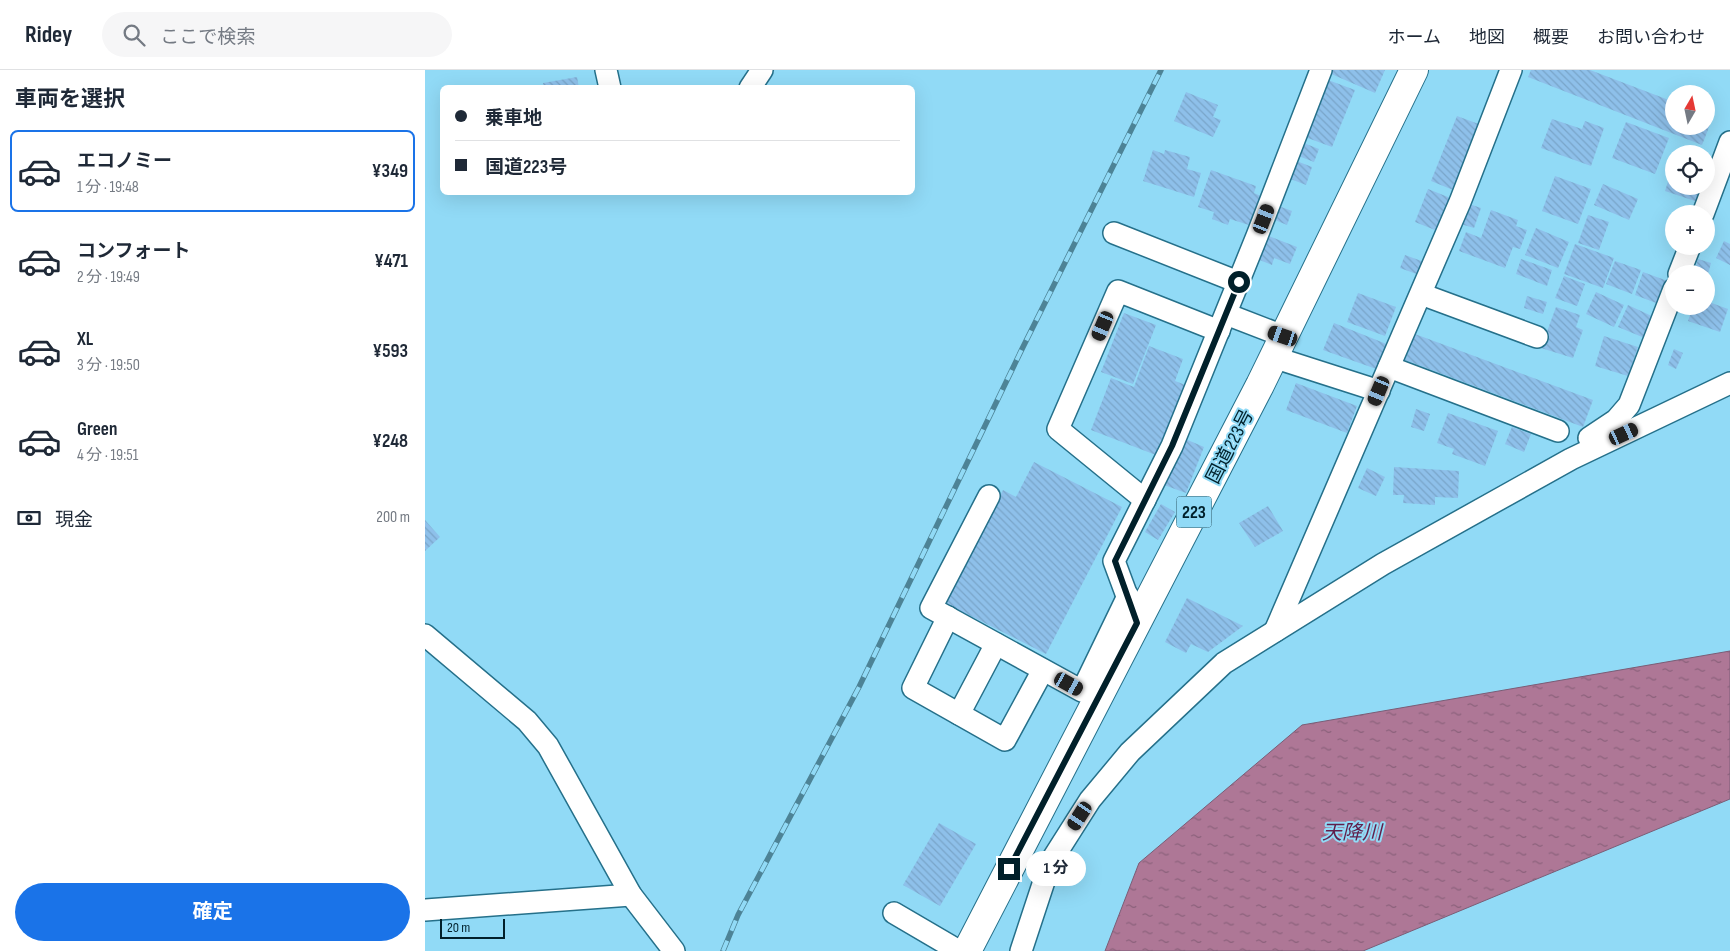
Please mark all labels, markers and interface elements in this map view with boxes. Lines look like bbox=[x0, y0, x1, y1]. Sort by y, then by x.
search box bbox=[102, 12, 452, 57]
text: Ridey bbox=[25, 20, 72, 49]
icon: search bbox=[120, 21, 148, 49]
text: ここで検索 bbox=[160, 26, 255, 49]
text: ホーム bbox=[1388, 27, 1441, 48]
text: 地図 bbox=[1469, 27, 1505, 48]
text: 概要 bbox=[1533, 27, 1569, 48]
text: お問い合わせ bbox=[1597, 27, 1705, 48]
north arrow bbox=[1665, 85, 1715, 135]
map controls bbox=[1665, 85, 1715, 315]
text: 車両を選択 bbox=[15, 86, 125, 113]
text: 乗車地 bbox=[485, 107, 542, 130]
button: locate bbox=[1665, 145, 1715, 195]
icon: car bbox=[17, 149, 62, 194]
text: エコノミー bbox=[77, 150, 172, 173]
text: 国道223号 bbox=[485, 156, 567, 179]
text: ¥349 bbox=[372, 160, 408, 183]
text: 1 分 · 19:48 bbox=[77, 178, 139, 197]
car bbox=[1251, 202, 1276, 236]
button: + bbox=[1665, 205, 1715, 255]
icon: car bbox=[17, 239, 62, 284]
text: コンフォート bbox=[77, 240, 190, 263]
text: ¥471 bbox=[374, 250, 408, 273]
button: − bbox=[1665, 265, 1715, 315]
text: 2 分 · 19:49 bbox=[77, 268, 140, 287]
route start bbox=[1228, 271, 1250, 293]
car bbox=[1090, 309, 1115, 343]
car bbox=[1266, 324, 1299, 348]
text: XL bbox=[77, 328, 93, 351]
icon: car bbox=[17, 329, 62, 374]
text: ¥593 bbox=[372, 340, 408, 363]
text: 3 分 · 19:50 bbox=[77, 356, 140, 375]
car bbox=[1366, 374, 1391, 408]
street label: 国道223号 bbox=[1202, 406, 1259, 488]
text: Green bbox=[77, 418, 117, 441]
icon: car bbox=[17, 419, 62, 464]
car bbox=[1607, 421, 1640, 447]
text: ¥248 bbox=[372, 430, 408, 453]
text: 4 分 · 19:51 bbox=[77, 446, 138, 465]
road number: 223 bbox=[1177, 497, 1211, 528]
icon: cash bbox=[15, 504, 43, 532]
text: 200 m bbox=[376, 508, 410, 527]
text: 現金 bbox=[55, 509, 93, 532]
car bbox=[1052, 670, 1085, 698]
car bbox=[1065, 799, 1094, 833]
water label: 天降川 bbox=[1322, 821, 1384, 845]
callout: 1 分 bbox=[1027, 852, 1087, 886]
route end bbox=[998, 858, 1020, 880]
text: 1 分 bbox=[1044, 859, 1068, 878]
button: 確定 bbox=[15, 883, 410, 941]
scale bar bbox=[440, 916, 505, 939]
text: 20 m bbox=[447, 919, 470, 936]

